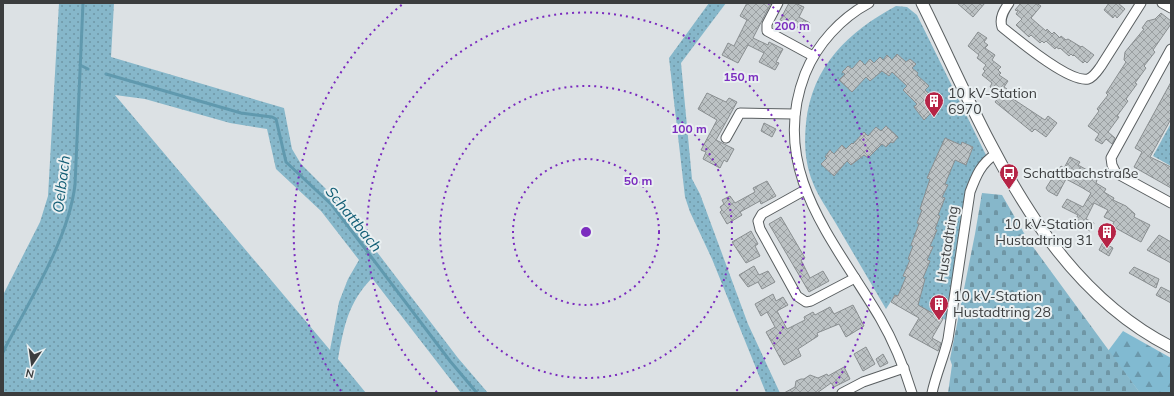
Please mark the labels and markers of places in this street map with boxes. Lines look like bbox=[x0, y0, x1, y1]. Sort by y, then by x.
place label: 10 kV-Station 6970 bbox=[948, 84, 1037, 118]
building icon: 10 kV-Station 6970 bbox=[923, 90, 945, 118]
bus stop icon: Schattbachstraße bbox=[998, 162, 1020, 190]
place label: Schattbachstraße bbox=[1023, 164, 1138, 182]
place label: 10 kV-Station Hustadtring 31 bbox=[995, 215, 1093, 249]
building icon: 10 kV-Station Hustadtring 31 bbox=[1096, 221, 1118, 249]
centre of rings bbox=[579, 225, 593, 239]
place label: 10 kV-Station Hustadtring 28 bbox=[953, 287, 1051, 321]
building icon: 10 kV-Station Hustadtring 28 bbox=[928, 293, 950, 321]

